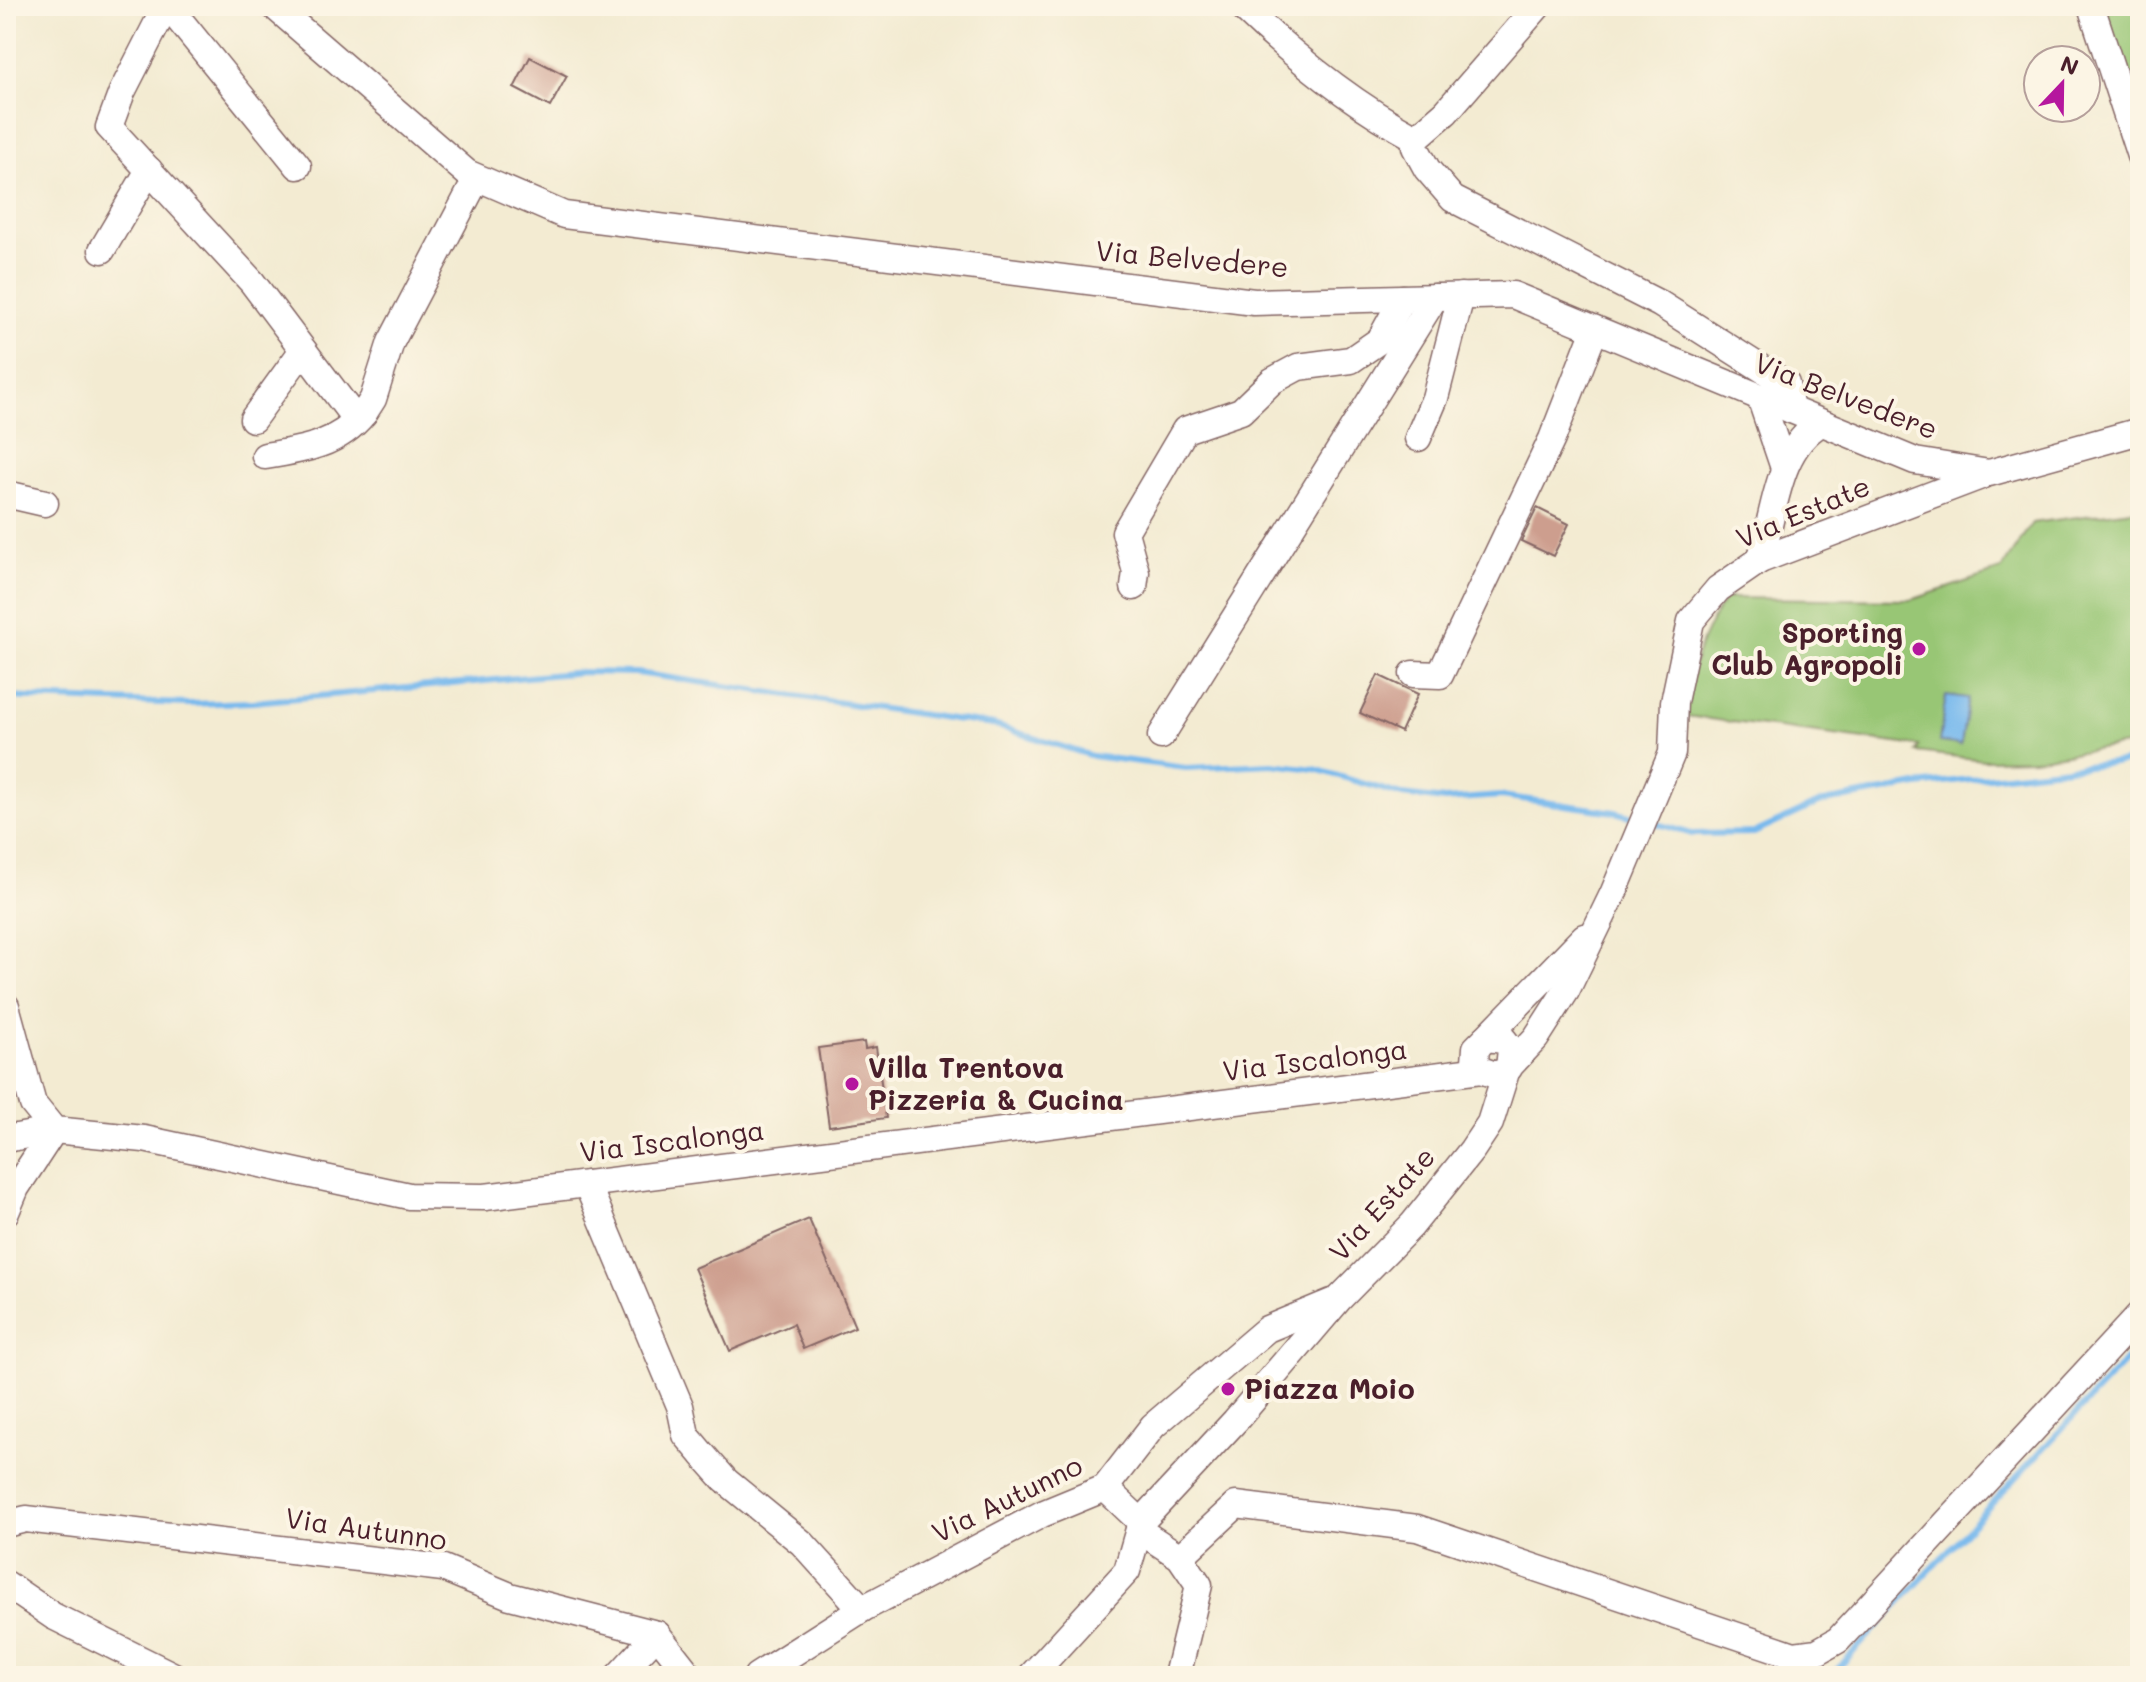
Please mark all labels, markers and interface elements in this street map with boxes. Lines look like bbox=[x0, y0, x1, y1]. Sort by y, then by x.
north arrow bbox=[2022, 44, 2102, 124]
text: N bbox=[2057, 48, 2083, 82]
street label: Via Belvedere bbox=[1094, 232, 1290, 284]
street label: Via Belvedere bbox=[1750, 344, 1943, 447]
street label: Via Estate bbox=[1730, 467, 1875, 555]
place label: Sporting Club Agropoli bbox=[1711, 614, 1903, 682]
marker: Sporting Club Agropoli bbox=[1910, 640, 1928, 658]
street label: Via Iscalonga bbox=[1221, 1030, 1409, 1088]
place label: Villa Trentova Pizzeria & Cucina bbox=[868, 1049, 1124, 1117]
marker: Villa Trentova Pizzeria & Cucina bbox=[843, 1075, 861, 1093]
street label: Via Iscalonga bbox=[578, 1111, 766, 1169]
street label: Via Estate bbox=[1320, 1139, 1442, 1268]
place label: Piazza Moio bbox=[1244, 1370, 1415, 1406]
marker: Piazza Moio bbox=[1219, 1380, 1237, 1398]
street label: Via Autunno bbox=[925, 1446, 1088, 1550]
street label: Via Autunno bbox=[283, 1499, 449, 1557]

